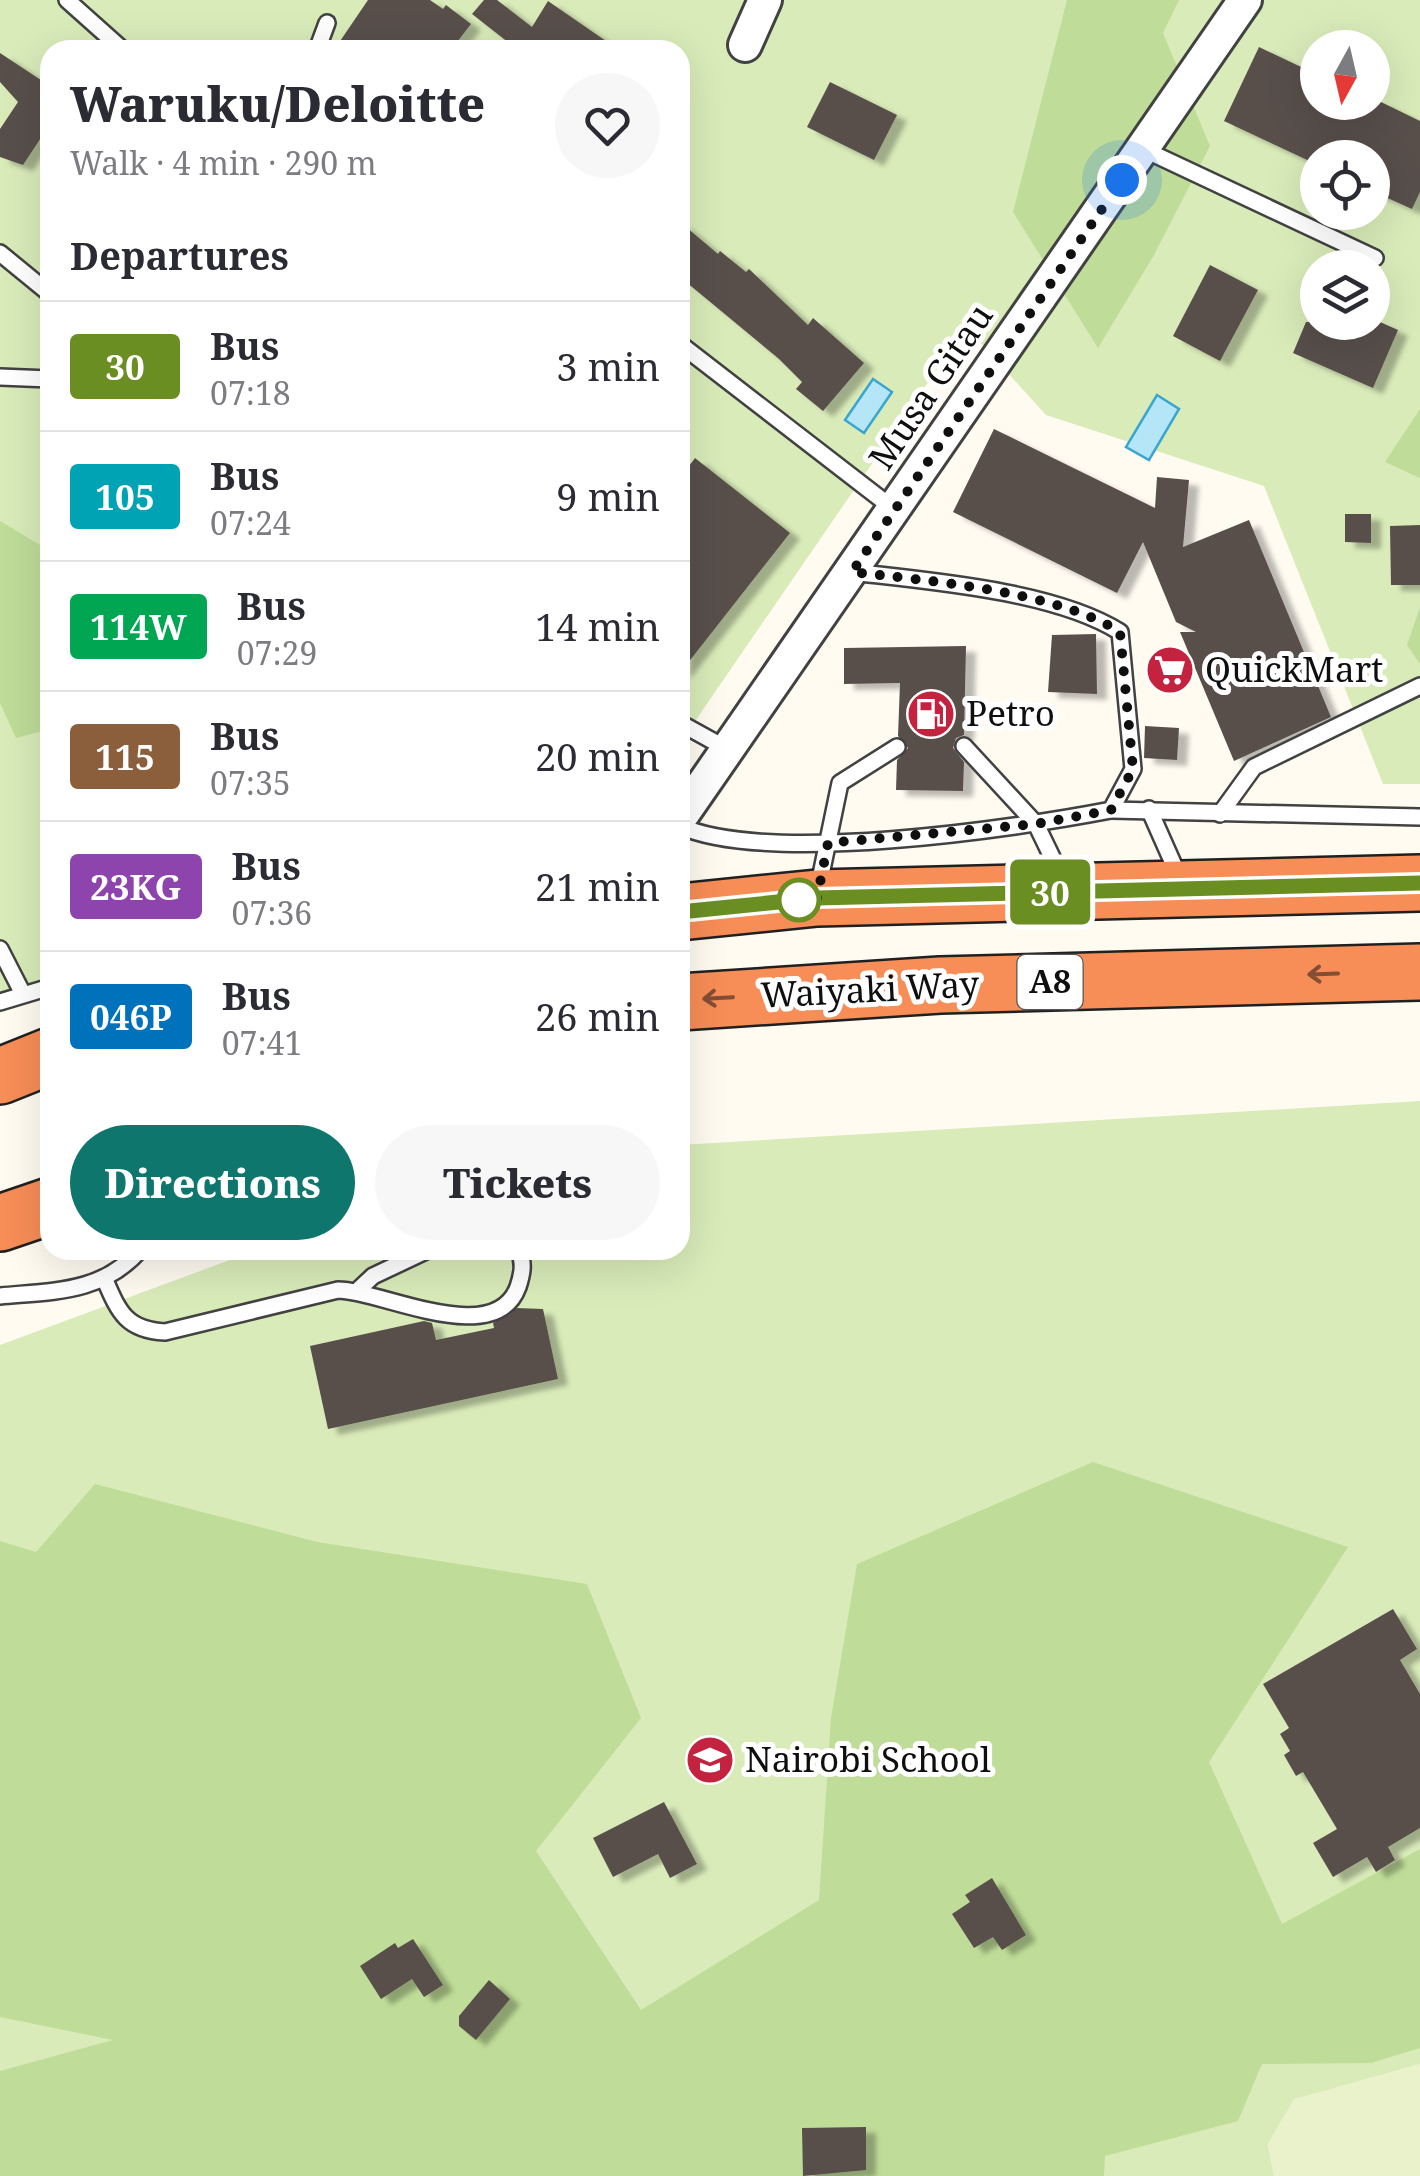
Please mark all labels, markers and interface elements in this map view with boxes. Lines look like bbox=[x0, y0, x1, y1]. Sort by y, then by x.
north arrow bbox=[1300, 30, 1390, 120]
map controls bbox=[1300, 30, 1390, 340]
text: Waruku/Deloitte bbox=[70, 71, 485, 136]
button: heart bbox=[555, 73, 660, 178]
button: locate bbox=[1300, 140, 1390, 230]
text: Walk · 4 min · 290 m bbox=[70, 141, 377, 184]
your location bbox=[1097, 155, 1147, 205]
text: Departures bbox=[70, 229, 289, 281]
button: layers bbox=[1300, 250, 1390, 340]
street label: Musa Gitau bbox=[857, 294, 1002, 478]
text: Bus bbox=[210, 319, 279, 371]
text: 3 min bbox=[556, 340, 660, 392]
text: 30 bbox=[105, 343, 145, 390]
text: 07:18 bbox=[210, 371, 291, 414]
text: Bus bbox=[210, 449, 279, 501]
text: 9 min bbox=[556, 470, 660, 522]
text: 105 bbox=[95, 473, 155, 520]
text: 07:24 bbox=[210, 501, 291, 544]
text: Bus bbox=[237, 579, 306, 631]
text: 14 min bbox=[535, 600, 660, 652]
text: 114W bbox=[90, 603, 187, 650]
text: 07:29 bbox=[237, 631, 317, 674]
supermarket icon: QuickMart bbox=[1144, 644, 1196, 696]
place label: QuickMart bbox=[1205, 645, 1383, 692]
fuel station icon: Petro bbox=[905, 688, 957, 740]
place label: Petro bbox=[966, 689, 1055, 736]
text: Bus bbox=[210, 709, 279, 761]
text: 20 min bbox=[535, 730, 660, 782]
text: 115 bbox=[95, 733, 155, 780]
text: 07:35 bbox=[210, 761, 291, 804]
text: Bus bbox=[232, 839, 301, 891]
text: 21 min bbox=[535, 860, 660, 912]
line badge: 30 bbox=[1005, 860, 1095, 924]
text: 23KG bbox=[90, 863, 182, 910]
text: 30 bbox=[1030, 869, 1070, 916]
unlabelled marker bbox=[778, 879, 820, 921]
text: 07:36 bbox=[232, 891, 312, 934]
road number: A8 bbox=[1018, 955, 1082, 1009]
street label: Waiyaki Way bbox=[760, 959, 980, 1018]
one-way arrow bbox=[1307, 965, 1339, 984]
text: Bus bbox=[222, 969, 291, 1021]
one-way arrow bbox=[703, 989, 735, 1008]
text: 26 min bbox=[535, 990, 660, 1042]
text: 046P bbox=[90, 993, 172, 1040]
text: 07:41 bbox=[222, 1021, 302, 1064]
button: Directions bbox=[70, 1125, 355, 1240]
button: Tickets bbox=[375, 1125, 660, 1240]
school or university icon: Nairobi School bbox=[684, 1734, 736, 1786]
place label: Nairobi School bbox=[745, 1735, 991, 1782]

